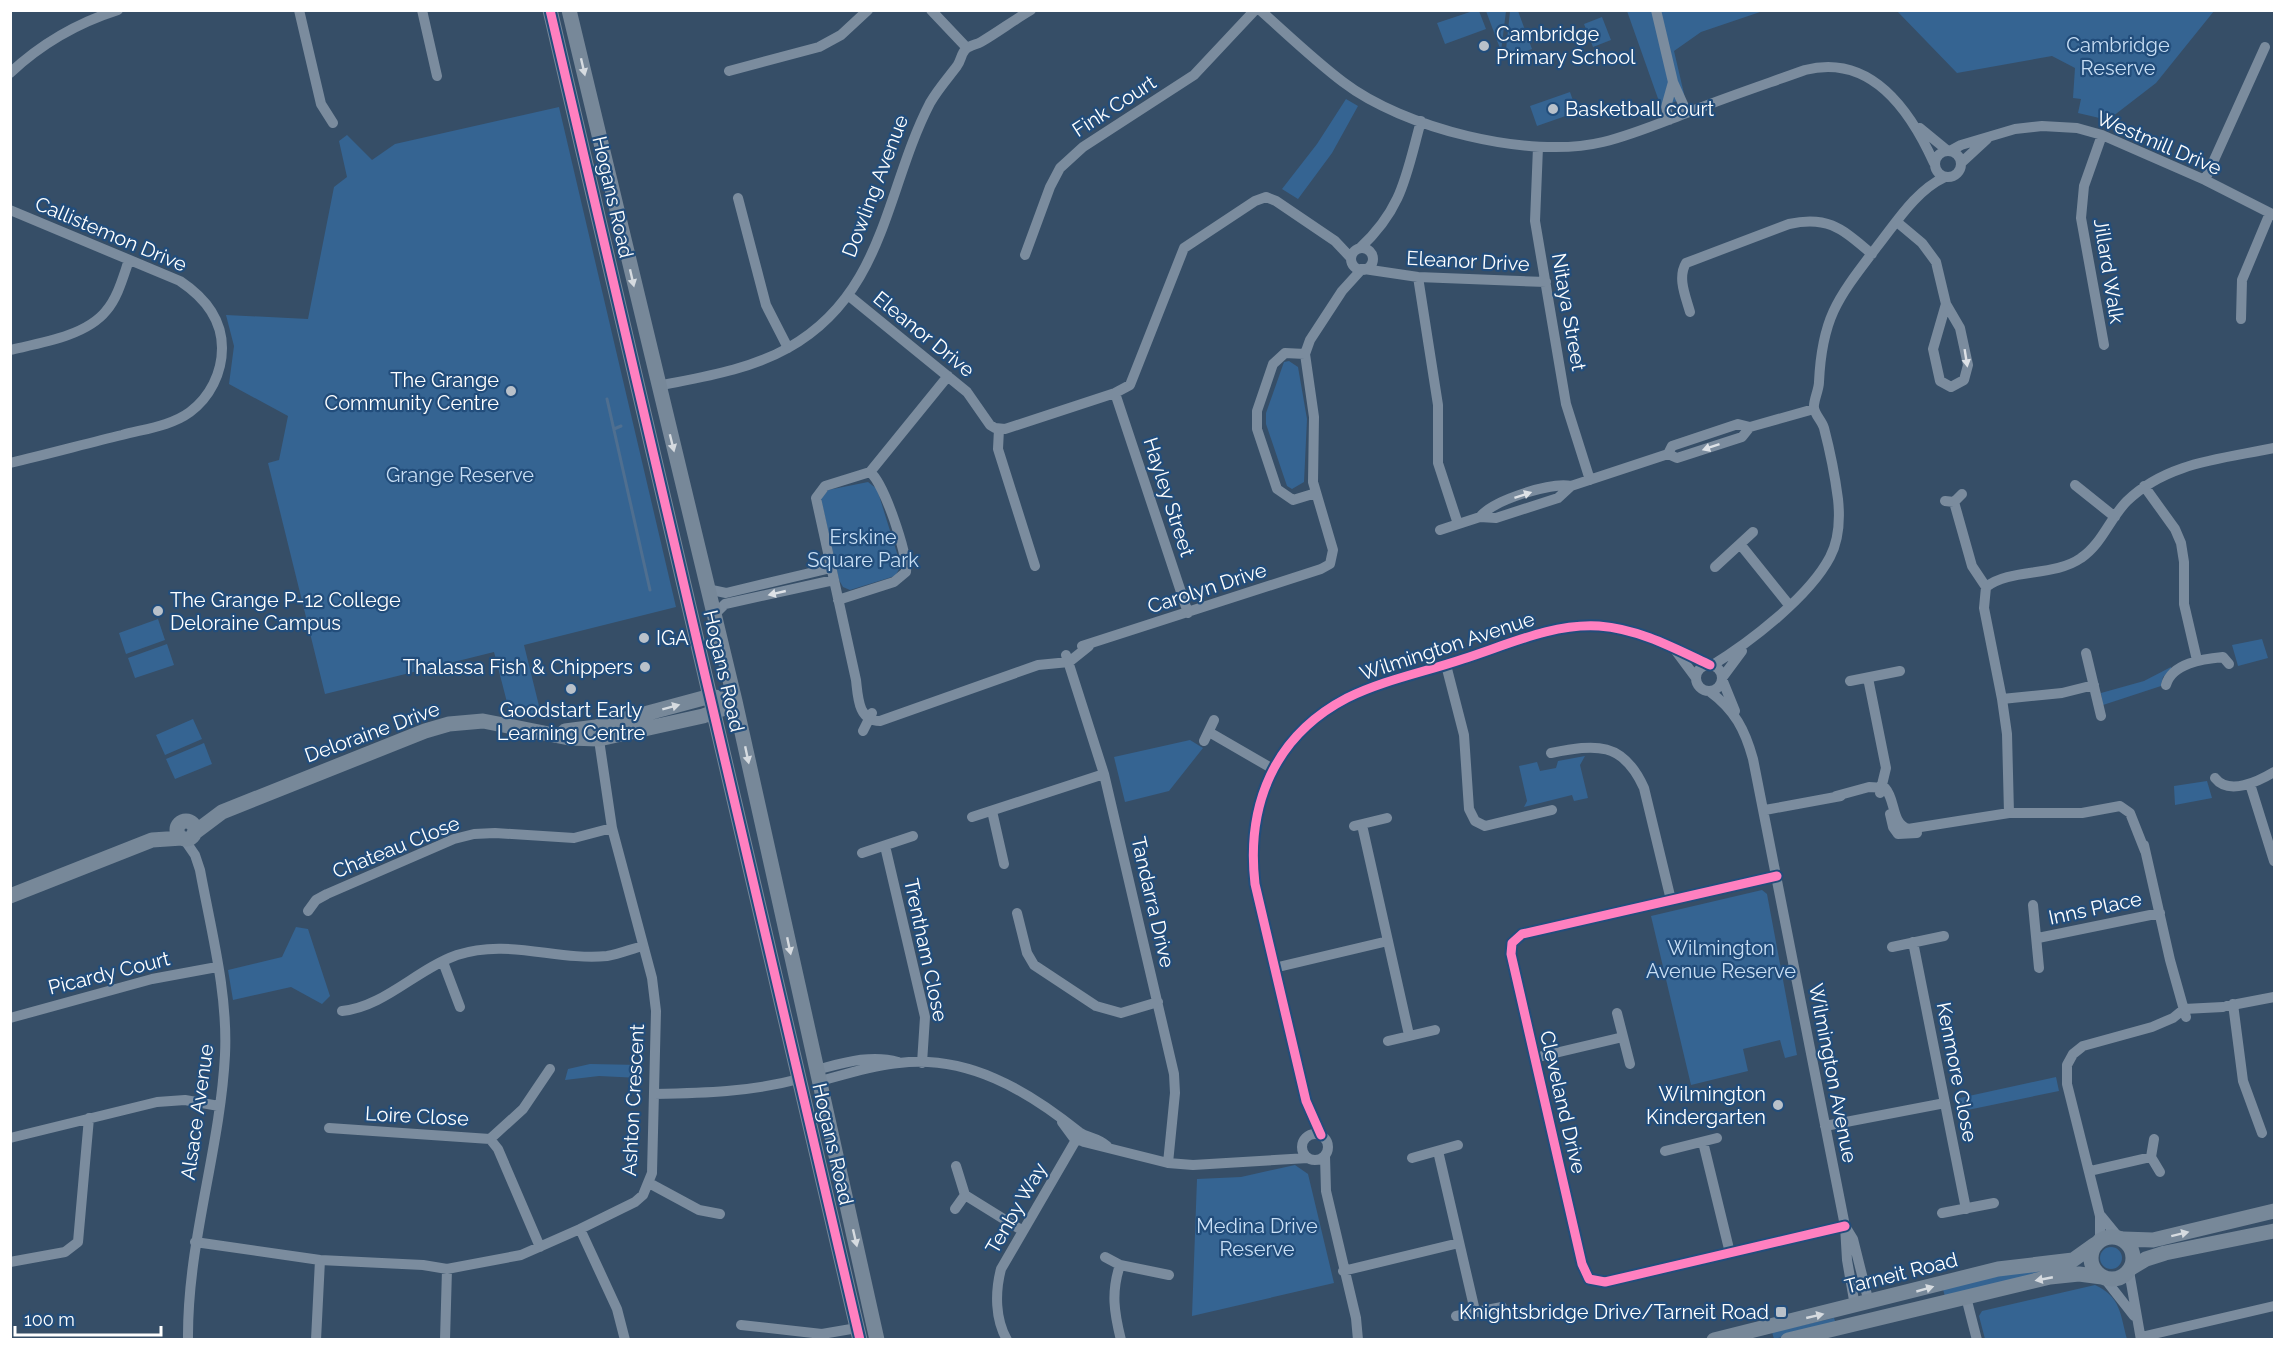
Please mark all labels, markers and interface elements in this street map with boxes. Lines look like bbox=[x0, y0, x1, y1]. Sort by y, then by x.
place label: Cambridge Primary School bbox=[1496, 22, 1636, 69]
park label: Cambridge Reserve bbox=[2066, 33, 2170, 80]
marker: Cambridge Primary School bbox=[1477, 39, 1491, 53]
one-way arrow bbox=[578, 58, 588, 77]
street label: Fink Court bbox=[1068, 70, 1161, 142]
place label: Basketball court bbox=[1565, 97, 1715, 121]
marker: Basketball court bbox=[1546, 102, 1560, 116]
street label: Westmill Drive bbox=[2093, 106, 2225, 180]
street label: Dowling Avenue bbox=[837, 111, 913, 261]
street label: Hogans Road bbox=[587, 134, 639, 260]
street label: Callistemon Drive bbox=[31, 191, 191, 277]
street label: Jillard Walk bbox=[2089, 217, 2129, 326]
street label: Eleanor Drive bbox=[1406, 246, 1530, 276]
street label: Nitaya Street bbox=[1547, 251, 1591, 373]
one-way arrow bbox=[628, 268, 638, 287]
street label: Eleanor Drive bbox=[869, 286, 980, 382]
one-way arrow bbox=[1962, 349, 1971, 368]
place label: The Grange Community Centre bbox=[324, 368, 499, 415]
marker: The Grange Community Centre bbox=[504, 384, 518, 398]
one-way arrow bbox=[667, 434, 677, 452]
street label: Hayley Street bbox=[1138, 434, 1200, 560]
one-way arrow bbox=[1702, 443, 1720, 452]
park label: Grange Reserve bbox=[386, 463, 534, 487]
one-way arrow bbox=[1514, 490, 1532, 499]
park label: Erskine Square Park bbox=[807, 525, 919, 572]
street label: Carolyn Drive bbox=[1144, 557, 1270, 619]
place label: The Grange P-12 College Deloraine Campus bbox=[170, 588, 401, 635]
one-way arrow bbox=[767, 588, 786, 598]
marker: The Grange P-12 College Deloraine Campus bbox=[151, 604, 165, 618]
street label: Wilmington Avenue bbox=[1357, 606, 1538, 686]
street label: Hogans Road bbox=[698, 608, 750, 734]
place label: IGA bbox=[656, 626, 689, 650]
marker: IGA bbox=[637, 631, 651, 645]
place label: Thalassa Fish & Chippers bbox=[403, 655, 633, 679]
marker: Thalassa Fish & Chippers bbox=[638, 660, 652, 674]
marker: Goodstart Early Learning Centre bbox=[564, 682, 578, 696]
street label: Deloraine Drive bbox=[301, 696, 443, 768]
place label: Goodstart Early Learning Centre bbox=[497, 698, 645, 745]
one-way arrow bbox=[662, 702, 681, 712]
one-way arrow bbox=[742, 746, 752, 765]
street label: Chateau Close bbox=[329, 811, 463, 883]
street label: Tandarra Drive bbox=[1126, 834, 1180, 970]
street label: Trentham Close bbox=[899, 876, 953, 1024]
street label: Inns Place bbox=[2046, 886, 2144, 930]
park label: Wilmington Avenue Reserve bbox=[1646, 936, 1796, 983]
one-way arrow bbox=[784, 937, 794, 955]
street label: Picardy Court bbox=[46, 946, 173, 1000]
street label: Wilmington Avenue bbox=[1804, 981, 1862, 1165]
street label: Kenmore Close bbox=[1932, 1000, 1982, 1144]
street label: Ashton Crescent bbox=[617, 1023, 649, 1177]
street label: Cleveland Drive bbox=[1535, 1028, 1591, 1176]
street label: Alsace Avenue bbox=[176, 1042, 218, 1181]
street label: Hogans Road bbox=[807, 1081, 859, 1207]
place label: Wilmington Kindergarten bbox=[1646, 1082, 1766, 1129]
marker: Wilmington Kindergarten bbox=[1771, 1098, 1785, 1112]
street label: Loire Close bbox=[365, 1101, 470, 1131]
street label: Tenby Way bbox=[980, 1158, 1052, 1258]
park label: Medina Drive Reserve bbox=[1196, 1214, 1318, 1261]
one-way arrow bbox=[2171, 1228, 2189, 1238]
one-way arrow bbox=[851, 1229, 861, 1247]
street label: Tarneit Road bbox=[1842, 1247, 1960, 1299]
one-way arrow bbox=[2034, 1275, 2053, 1284]
one-way arrow bbox=[1916, 1284, 1934, 1293]
scale bar bbox=[15, 1299, 160, 1337]
place label: Knightsbridge Drive/Tarneit Road bbox=[1459, 1300, 1769, 1324]
marker: Knightsbridge Drive/Tarneit Road bbox=[1774, 1305, 1788, 1319]
text: 100 m bbox=[24, 1309, 75, 1330]
one-way arrow bbox=[1806, 1310, 1825, 1320]

